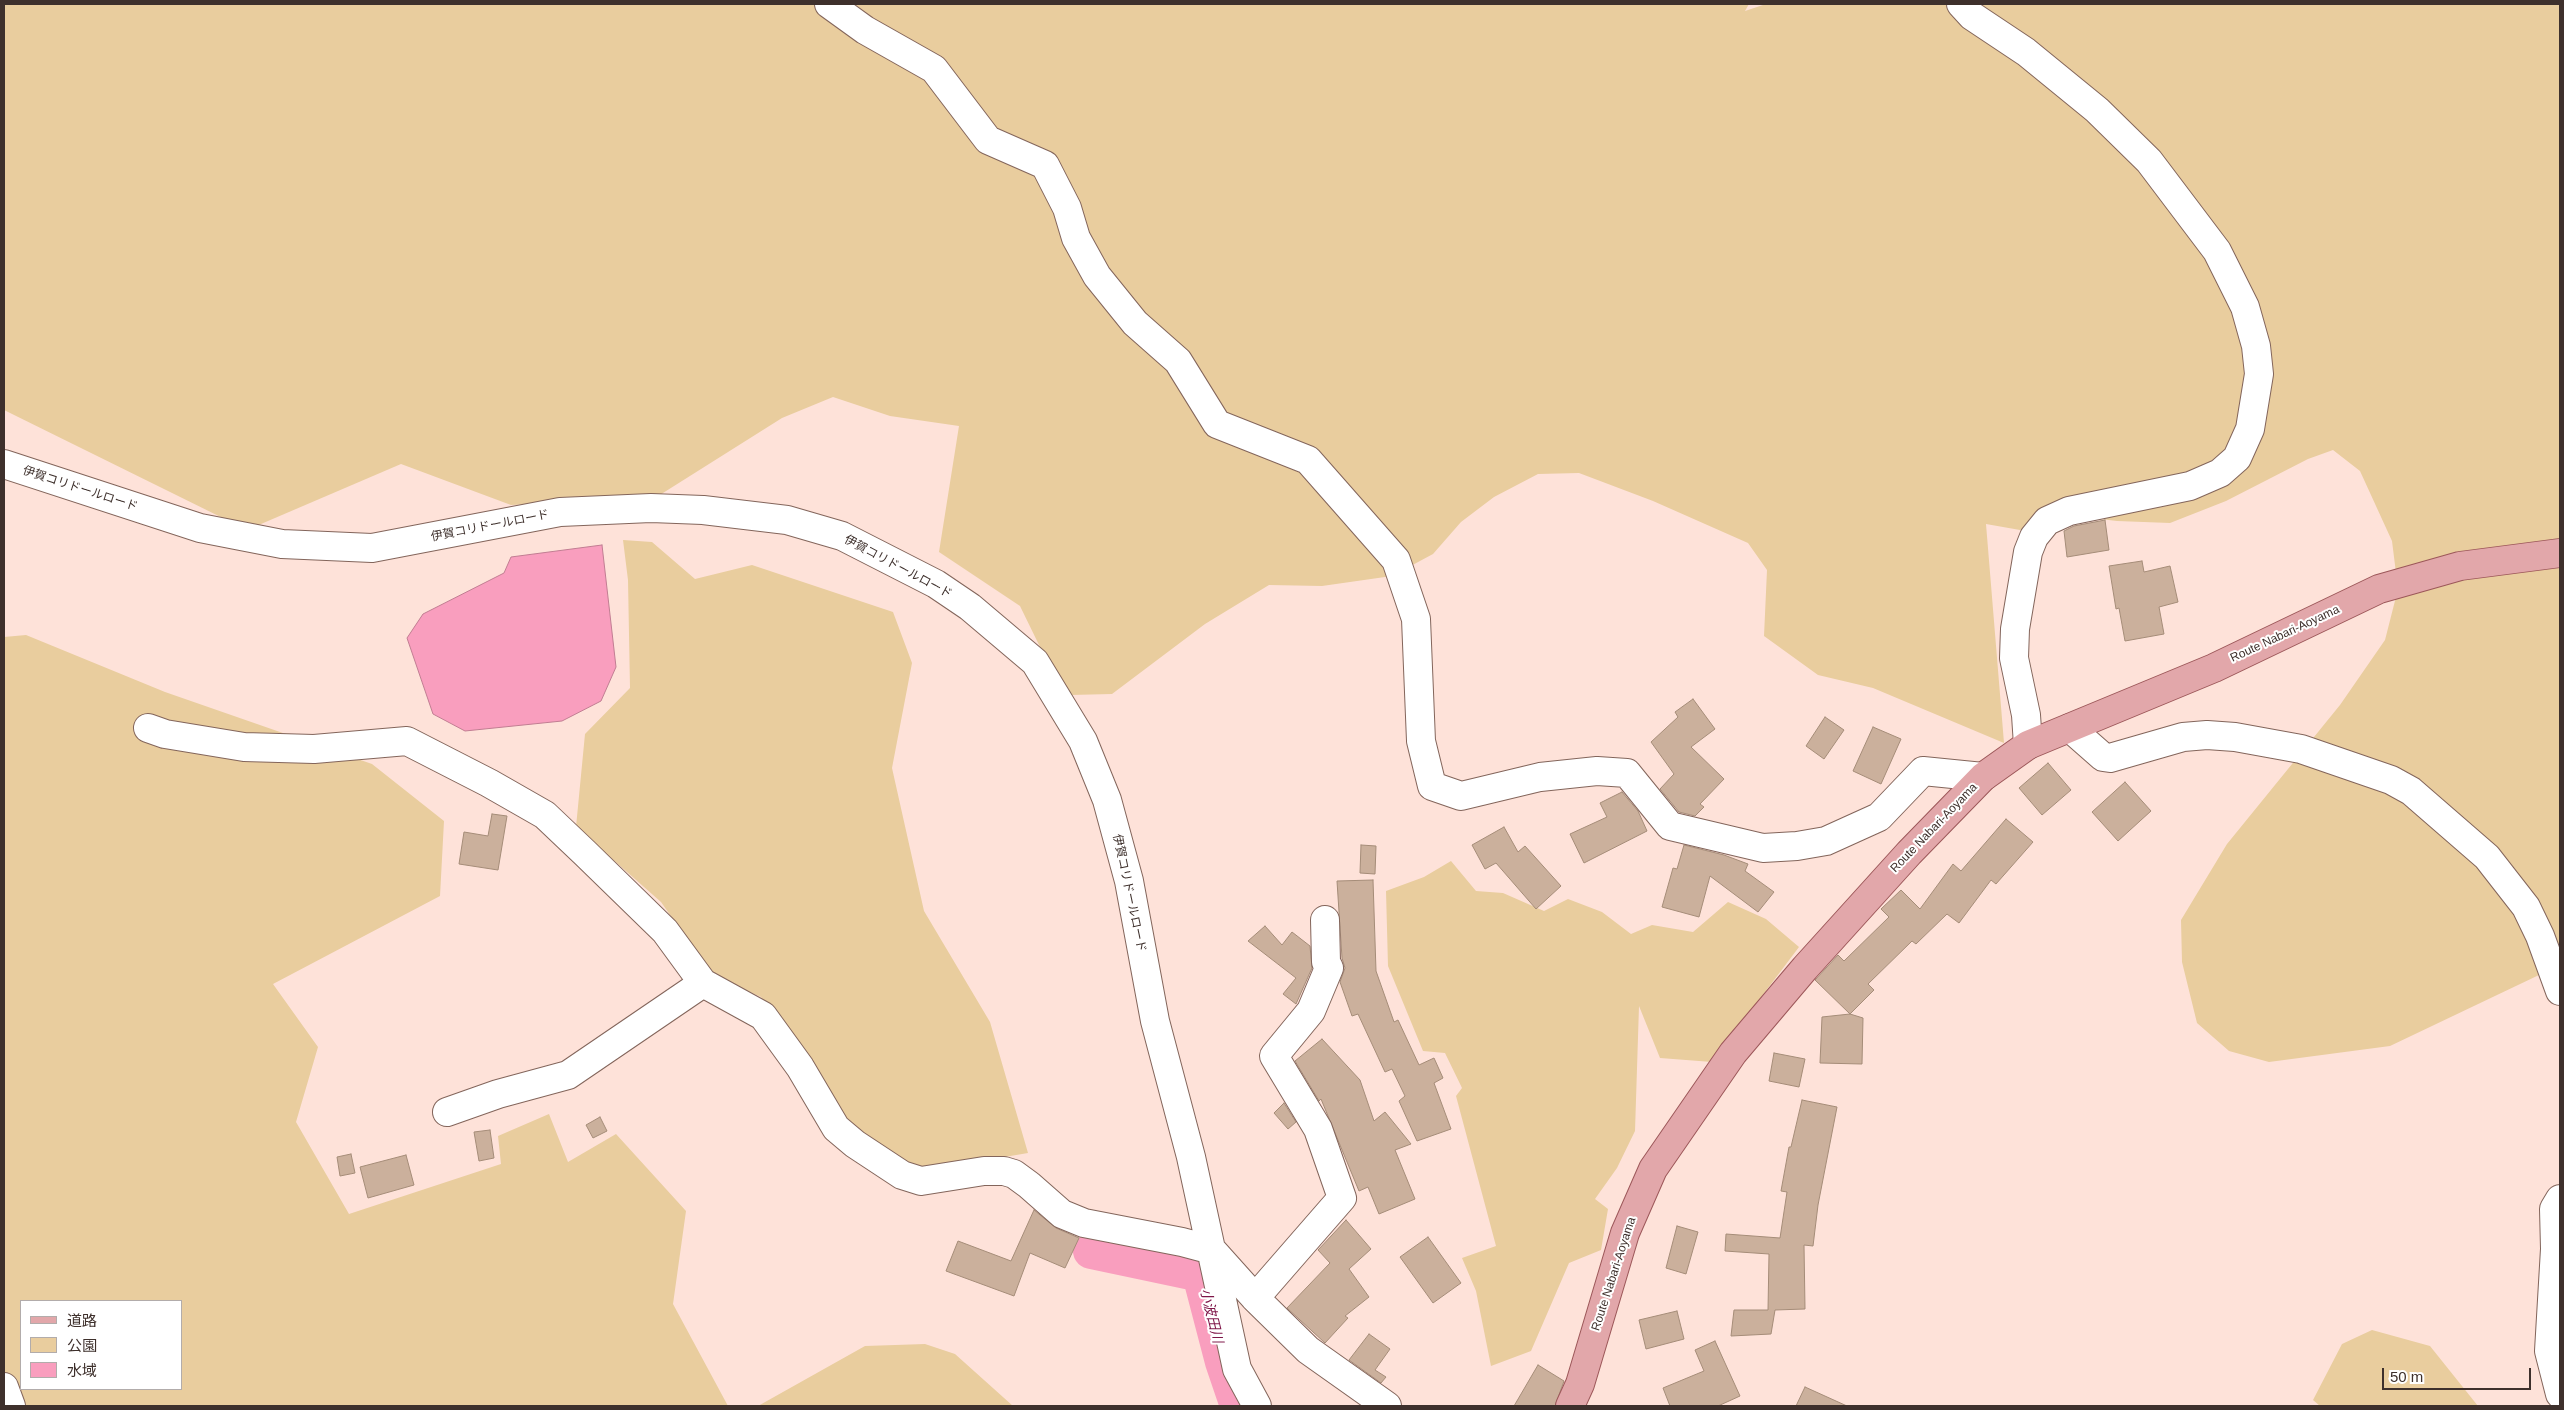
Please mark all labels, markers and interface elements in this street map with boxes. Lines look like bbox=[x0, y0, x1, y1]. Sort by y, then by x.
street label: 伊賀コリドールロード bbox=[21, 464, 139, 514]
street label: 伊賀コリドールロード bbox=[430, 507, 550, 545]
street label: 伊賀コリドールロード bbox=[842, 532, 954, 602]
street label: Route Nabari-Aoyama bbox=[2228, 602, 2342, 666]
street label: Route Nabari-Aoyama bbox=[1888, 780, 1980, 876]
street label: 伊賀コリドールロード bbox=[1109, 833, 1149, 953]
street label: Route Nabari-Aoyama bbox=[1589, 1215, 1639, 1333]
water label: 小波田川 bbox=[1196, 1287, 1226, 1345]
legend bbox=[20, 1300, 182, 1390]
text: 道路 bbox=[67, 1312, 97, 1329]
text: 公園 bbox=[67, 1337, 97, 1354]
scale bar bbox=[2384, 1358, 2533, 1390]
text: 水域 bbox=[67, 1362, 97, 1379]
text: 50 m bbox=[2390, 1368, 2423, 1385]

